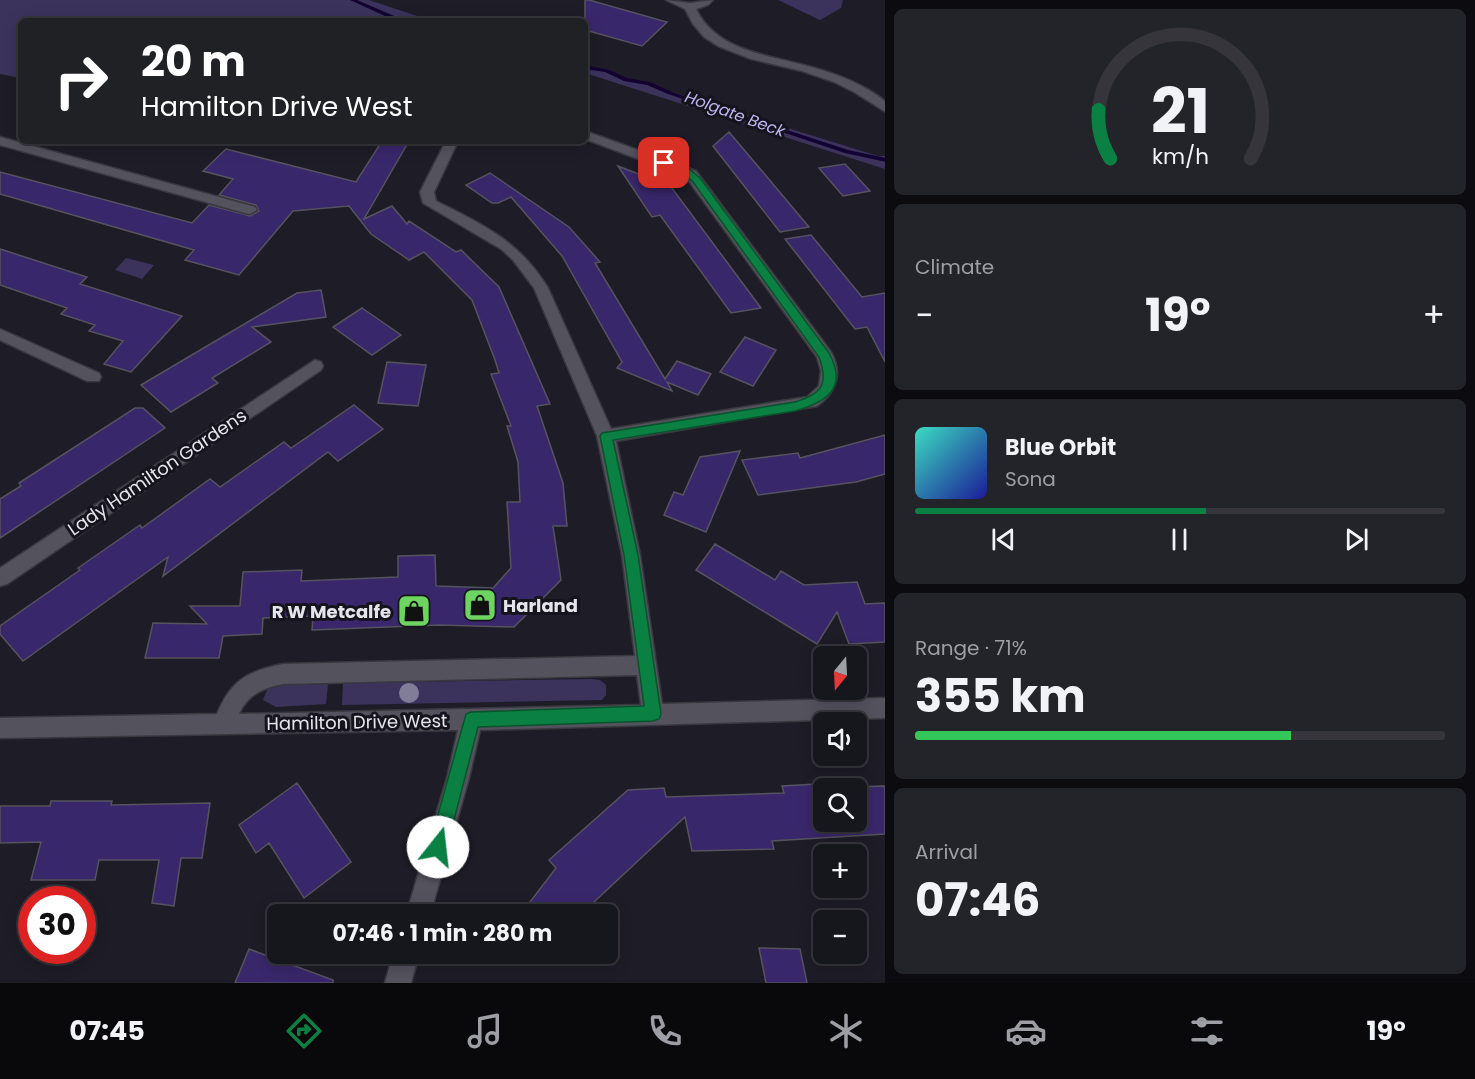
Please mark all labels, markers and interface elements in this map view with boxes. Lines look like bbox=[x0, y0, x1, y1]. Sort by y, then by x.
text: 20 m bbox=[141, 32, 246, 91]
icon: right bbox=[42, 42, 120, 120]
text: 21 bbox=[1150, 67, 1210, 155]
water label: Holgate Beck bbox=[682, 85, 789, 143]
text: Hamilton Drive West bbox=[141, 88, 413, 125]
pin bbox=[638, 137, 689, 188]
text: km/h bbox=[1151, 141, 1209, 172]
icon: arrive bbox=[647, 146, 680, 179]
text: Climate bbox=[915, 253, 994, 281]
text: 19° bbox=[1145, 284, 1211, 347]
text: − bbox=[915, 292, 933, 339]
text: + bbox=[1422, 292, 1445, 339]
street label: Lady Hamilton Gardens bbox=[63, 403, 251, 541]
text: Blue Orbit bbox=[1005, 432, 1116, 463]
text: Sona bbox=[1005, 465, 1056, 493]
icon: previous bbox=[987, 523, 1020, 556]
icon: pause bbox=[1163, 523, 1196, 556]
icon: next bbox=[1340, 523, 1373, 556]
shop icon: Harland bbox=[462, 587, 498, 623]
shop icon: R W Metcalfe bbox=[396, 593, 432, 629]
place label: Harland bbox=[503, 593, 578, 618]
place label: R W Metcalfe bbox=[272, 599, 391, 624]
text: Range · 71% bbox=[915, 634, 1027, 662]
north arrow bbox=[813, 646, 867, 700]
map controls bbox=[813, 646, 867, 964]
text: 355 km bbox=[915, 665, 1086, 728]
street label: Hamilton Drive West bbox=[266, 708, 448, 736]
button: sound bbox=[813, 712, 867, 766]
button: search bbox=[813, 778, 867, 832]
position arrow bbox=[406, 815, 470, 879]
text: Arrival bbox=[915, 838, 978, 866]
button: + bbox=[813, 844, 867, 898]
text: 07:46 bbox=[915, 869, 1040, 932]
speed limit sign: 30 bbox=[18, 886, 96, 964]
button: − bbox=[813, 910, 867, 964]
text: 07:46 · 1 min · 280 m bbox=[333, 918, 552, 949]
icon: directions bbox=[283, 1010, 325, 1052]
icon: music bbox=[464, 1010, 506, 1052]
icon: phone bbox=[644, 1010, 686, 1052]
icon: climate bbox=[825, 1010, 867, 1052]
icon: car bbox=[1005, 1010, 1047, 1052]
icon: filters bbox=[1186, 1010, 1228, 1052]
text: 07:45 bbox=[69, 1012, 145, 1049]
text: 19° bbox=[1366, 1012, 1406, 1049]

